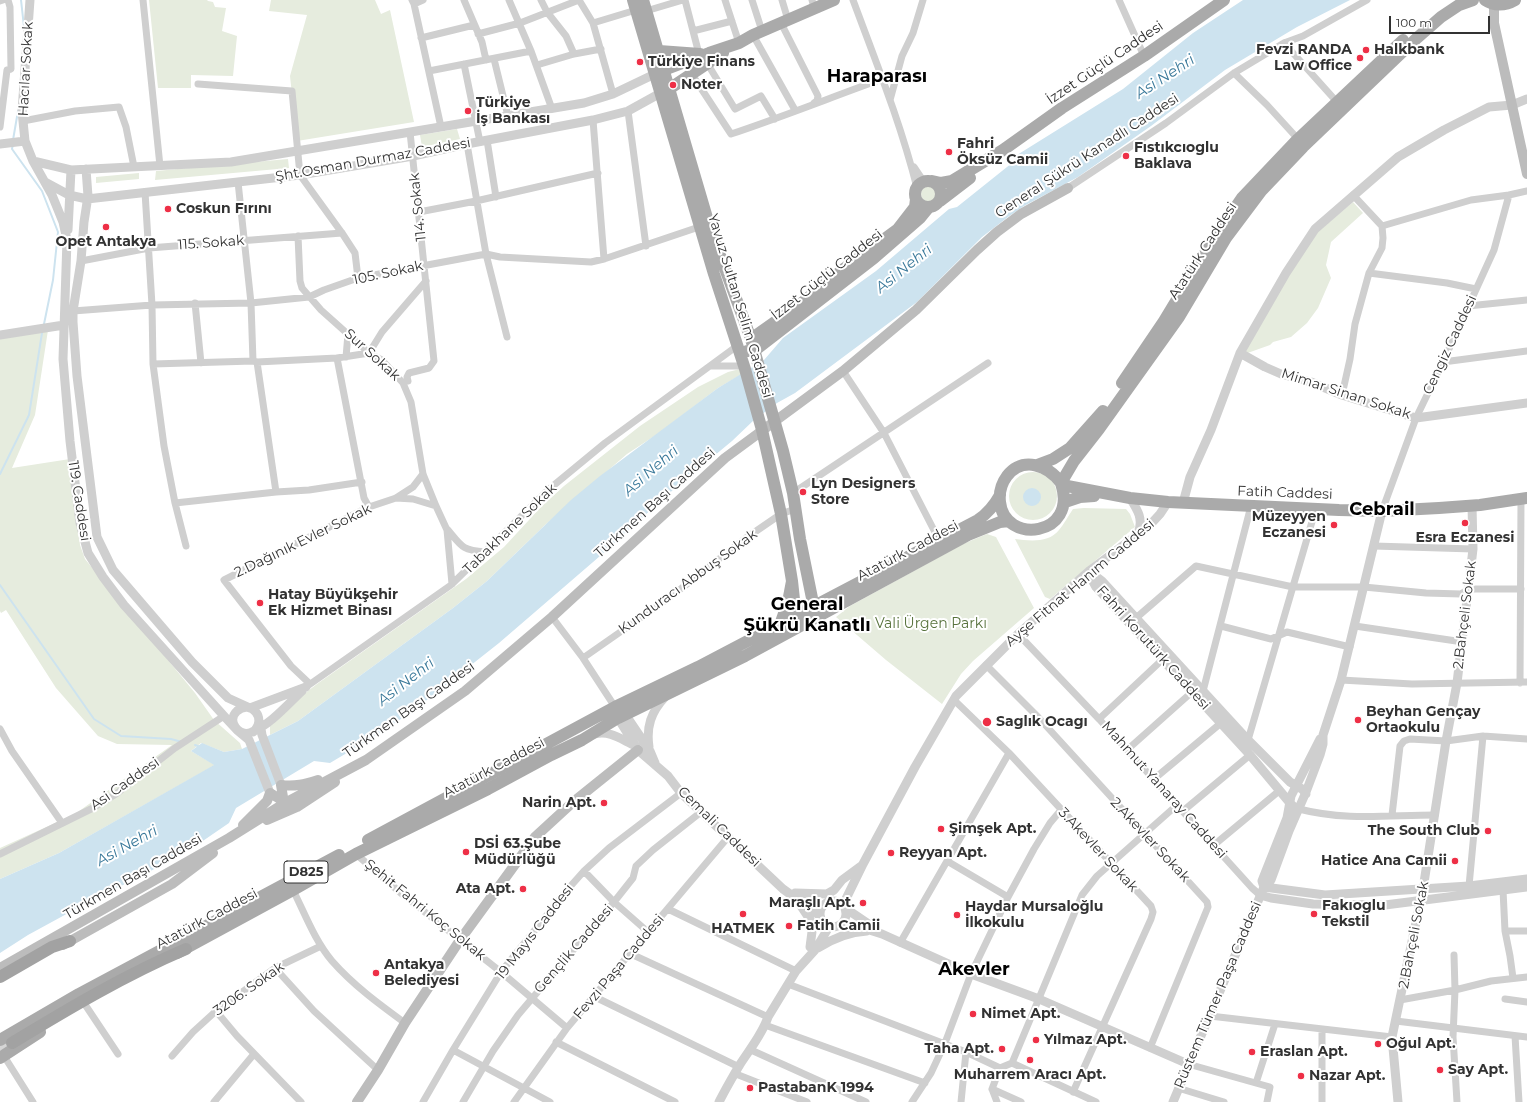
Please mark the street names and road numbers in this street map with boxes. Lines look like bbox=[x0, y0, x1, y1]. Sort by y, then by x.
street label: İzzet Güçlü Caddesi bbox=[1043, 18, 1167, 108]
street label: Hacılar Sokak bbox=[15, 21, 37, 117]
street label: General Şükrü Kanadlı Caddesi bbox=[992, 90, 1182, 222]
street label: Şht.Osman Durmaz Caddesi bbox=[274, 135, 472, 185]
street label: 114. Sokak bbox=[406, 172, 430, 242]
street label: Atatürk Caddesi bbox=[1165, 199, 1241, 303]
street label: Yavuz Sultan Selim Caddesi bbox=[704, 212, 776, 400]
street label: İzzet Güçlü Caddesi bbox=[768, 226, 886, 324]
street label: 115. Sokak bbox=[177, 232, 245, 254]
street label: 105. Sokak bbox=[351, 257, 425, 289]
street label: Cengiz Caddesi bbox=[1420, 293, 1480, 397]
street label: Sur Sokak bbox=[341, 325, 403, 385]
street label: Mimar Sinan Sokak bbox=[1279, 365, 1413, 423]
street label: Türkmen Başı Caddesi bbox=[591, 444, 719, 562]
street label: 119. Caddesi bbox=[64, 460, 94, 542]
street label: Tabakhane Sokak bbox=[460, 480, 560, 578]
street label: Fatih Caddesi bbox=[1237, 483, 1333, 503]
street label: 2.Dağınık Evler Sokak bbox=[232, 501, 374, 581]
street label: Ayşe Fitnat Hanım Caddesi bbox=[1002, 516, 1158, 650]
street label: Atatürk Caddesi bbox=[854, 517, 962, 585]
street label: Kunduracı Abbuş Sokak bbox=[615, 526, 761, 638]
street label: 2.Bahçeli Sokak bbox=[1450, 560, 1480, 670]
street label: Fahri Korutürk Caddesi bbox=[1093, 582, 1213, 714]
street label: Türkmen Başı Caddesi bbox=[340, 658, 478, 762]
street label: Mahmut Yanaray Caddesi bbox=[1098, 718, 1230, 862]
street label: Atatürk Caddesi bbox=[440, 734, 548, 802]
street label: Asi Caddesi bbox=[87, 754, 163, 814]
street label: Cemali Caddesi bbox=[674, 783, 764, 871]
street label: 2.Akevler Sokak bbox=[1107, 794, 1193, 886]
street label: 3.Akevler Sokak bbox=[1055, 804, 1141, 896]
street label: Türkmen Başı Caddesi bbox=[61, 831, 205, 923]
street label: Şehit Fahri Koç Sokak bbox=[361, 856, 489, 964]
road number: D825 bbox=[284, 861, 328, 883]
street label: 2.Bahçeli Sokak bbox=[1395, 880, 1433, 990]
street label: 19 Mayıs Caddesi bbox=[492, 881, 578, 983]
street label: Atatürk Caddesi bbox=[153, 885, 261, 953]
street label: Rüstem Tümer Paşa Caddesi bbox=[1171, 899, 1265, 1091]
street label: Gençlik Caddesi bbox=[531, 901, 617, 997]
street label: Fevzi Paşa Caddesi bbox=[570, 911, 668, 1023]
street label: 3206. Sokak bbox=[210, 958, 288, 1020]

